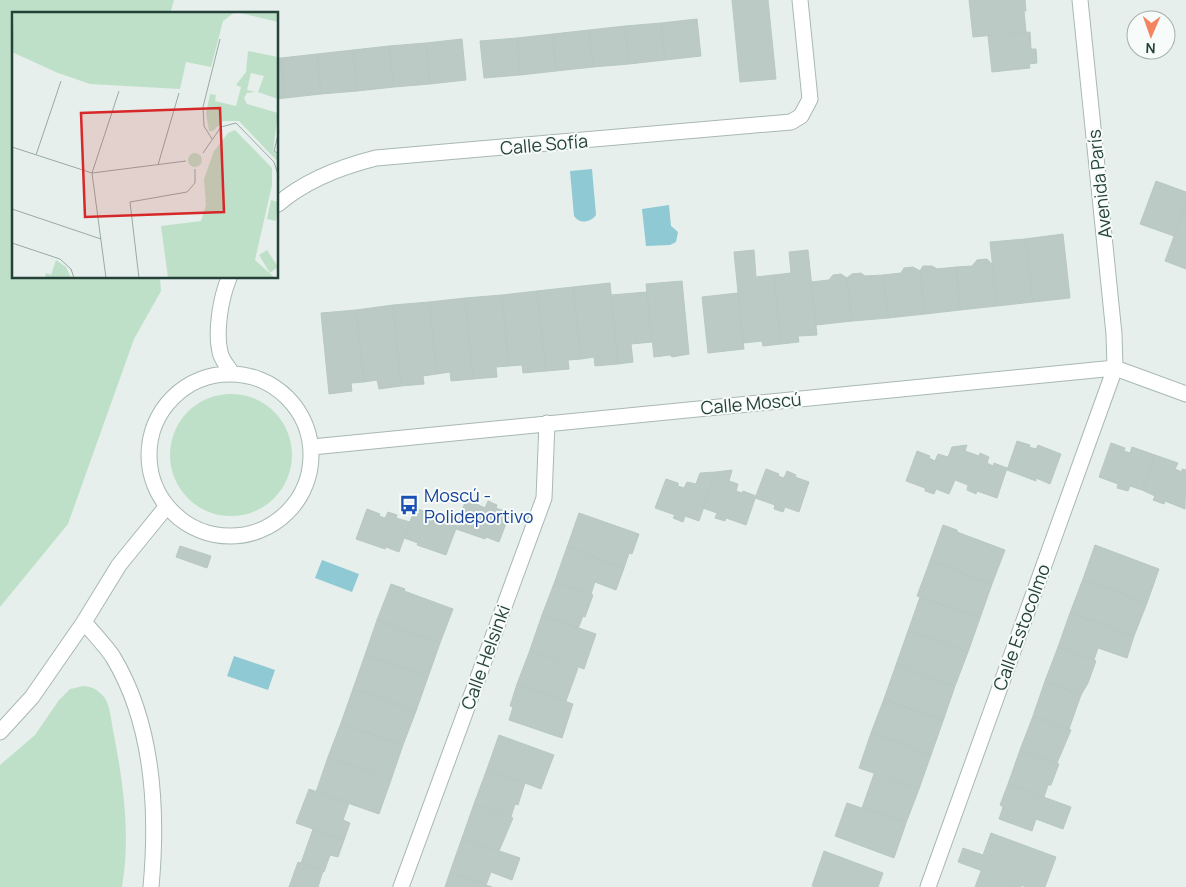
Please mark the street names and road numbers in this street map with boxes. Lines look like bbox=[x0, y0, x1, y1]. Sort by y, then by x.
street label: Calle Sofía bbox=[499, 128, 589, 160]
street label: Avenida París bbox=[1081, 128, 1117, 240]
street label: Calle Moscú bbox=[700, 387, 802, 419]
street label: Calle Estocolmo bbox=[987, 560, 1055, 694]
street label: Calle Helsinki bbox=[455, 601, 515, 713]

